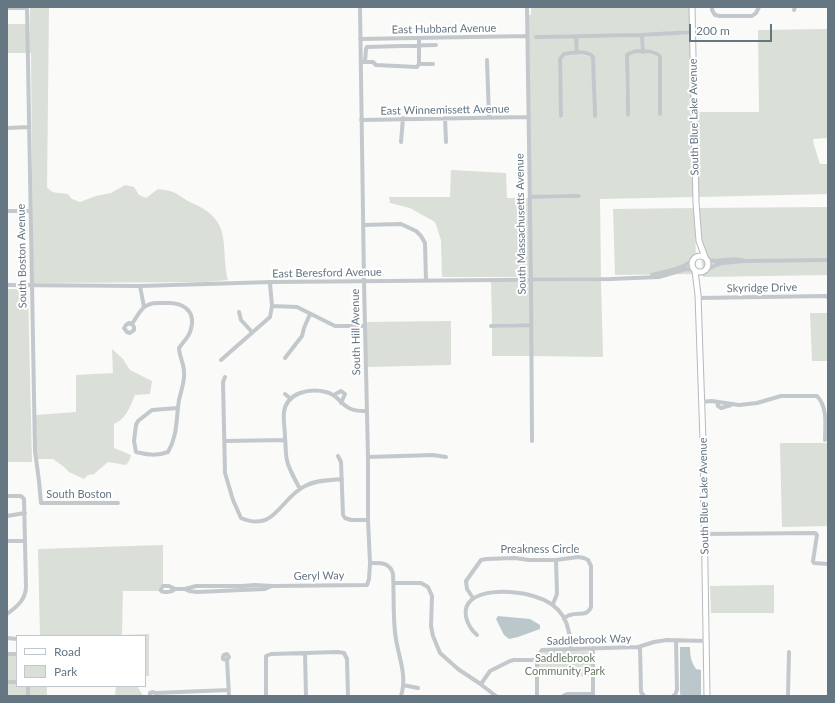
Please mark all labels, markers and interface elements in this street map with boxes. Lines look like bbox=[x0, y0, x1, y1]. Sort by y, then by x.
scale bar bbox=[691, 16, 774, 42]
street label: East Hubbard Avenue bbox=[392, 21, 496, 37]
text: 200 m bbox=[696, 23, 730, 38]
street label: South Blue Lake Avenue bbox=[686, 58, 702, 176]
street label: East Winnemissett Avenue bbox=[380, 102, 510, 118]
street label: South Massachusetts Avenue bbox=[513, 153, 529, 295]
street label: South Boston Avenue bbox=[14, 204, 30, 308]
street label: East Beresford Avenue bbox=[272, 265, 382, 281]
street label: Skyridge Drive bbox=[727, 281, 797, 295]
street label: South Hill Avenue bbox=[349, 289, 363, 375]
street label: South Blue Lake Avenue bbox=[696, 437, 712, 555]
street label: South Boston bbox=[46, 487, 112, 501]
street label: Preakness Circle bbox=[501, 542, 579, 556]
street label: Geryl Way bbox=[294, 569, 344, 583]
street label: Saddlebrook Way bbox=[546, 632, 632, 648]
legend bbox=[16, 635, 146, 687]
text: Road bbox=[54, 644, 81, 659]
park label: Saddlebrook Community Park bbox=[525, 651, 605, 677]
text: Park bbox=[54, 664, 77, 679]

